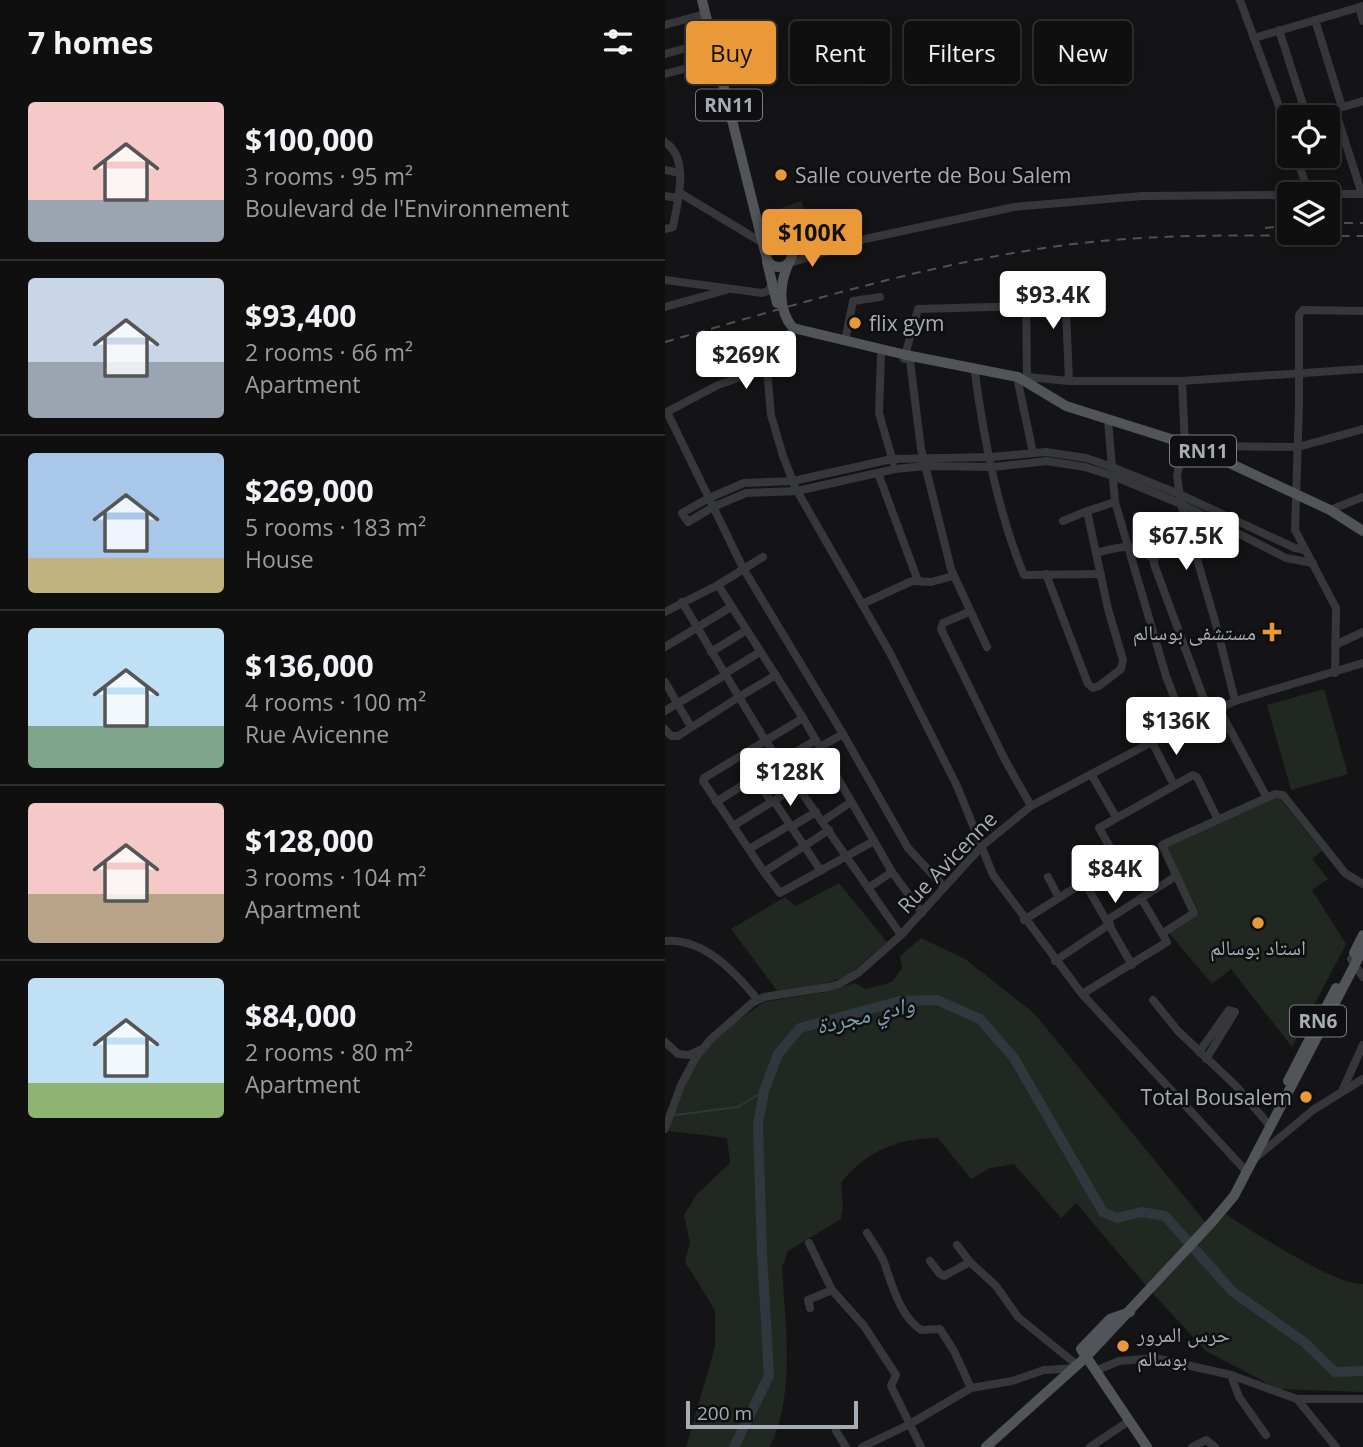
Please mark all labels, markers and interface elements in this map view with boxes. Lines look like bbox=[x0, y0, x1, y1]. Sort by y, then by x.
chip: Buy bbox=[686, 21, 776, 84]
chip: Rent bbox=[790, 21, 890, 84]
chip: Filters bbox=[904, 21, 1020, 84]
chip: New bbox=[1034, 21, 1132, 84]
text: 7 homes bbox=[28, 22, 153, 63]
icon: filters bbox=[599, 23, 637, 61]
road number: RN11 bbox=[696, 90, 762, 120]
map controls bbox=[1277, 105, 1340, 245]
button: locate bbox=[1277, 105, 1340, 168]
text: $100,000 bbox=[245, 119, 374, 160]
icon: home bbox=[84, 130, 168, 214]
text: 3 rooms · 95 m² bbox=[245, 160, 413, 192]
place label: Salle couverte de Bou Salem bbox=[795, 161, 1072, 189]
marker: Salle couverte de Bou Salem bbox=[773, 167, 789, 183]
button: layers bbox=[1277, 182, 1340, 245]
text: Boulevard de l'Environnement bbox=[245, 192, 569, 224]
pin: $100K bbox=[763, 210, 861, 269]
text: $100K bbox=[778, 216, 846, 248]
pin: $93.4K bbox=[996, 272, 1110, 331]
text: $93.4K bbox=[1016, 278, 1090, 310]
text: $93,400 bbox=[245, 295, 356, 336]
icon: home bbox=[84, 306, 168, 390]
place label: flix gym bbox=[869, 309, 944, 337]
marker: flix gym bbox=[847, 315, 863, 331]
pin: $269K bbox=[697, 332, 795, 391]
text: 2 rooms · 66 m² bbox=[245, 336, 413, 368]
text: $269K bbox=[712, 338, 780, 370]
text: Apartment bbox=[245, 368, 361, 400]
road number: RN11 bbox=[1170, 436, 1236, 466]
text: $269,000 bbox=[245, 470, 374, 511]
icon: home bbox=[84, 481, 168, 565]
text: 5 rooms · 183 m² bbox=[245, 511, 426, 543]
pin: $67.5K bbox=[1129, 512, 1243, 572]
text: $67.5K bbox=[1149, 519, 1223, 551]
text: House bbox=[245, 543, 314, 575]
place label: مستشفى بوسالم bbox=[1133, 618, 1256, 647]
marker: مستشفى بوسالم bbox=[1262, 622, 1282, 642]
text: $136,000 bbox=[245, 645, 374, 686]
icon: home bbox=[84, 656, 168, 740]
text: 4 rooms · 100 m² bbox=[245, 686, 426, 718]
pin: $136K bbox=[1127, 698, 1225, 757]
text: $136K bbox=[1142, 704, 1210, 736]
text: Rue Avicenne bbox=[245, 718, 389, 750]
pin: $128K bbox=[741, 748, 839, 808]
text: $128K bbox=[756, 755, 824, 787]
street label: Rue Avicenne bbox=[891, 805, 1003, 919]
text: $128,000 bbox=[245, 820, 374, 861]
icon: home bbox=[84, 831, 168, 915]
pin: $84K bbox=[1074, 846, 1156, 905]
text: $84K bbox=[1088, 852, 1142, 884]
text: 3 rooms · 104 m² bbox=[245, 861, 426, 893]
text: Apartment bbox=[245, 893, 361, 925]
marker: استاد بوسالم bbox=[1250, 915, 1266, 931]
place label: استاد بوسالم bbox=[1210, 933, 1306, 962]
water label: وادي مجردة bbox=[813, 987, 918, 1045]
text: $84,000 bbox=[245, 995, 356, 1036]
icon: home bbox=[84, 1006, 168, 1090]
road number: RN6 bbox=[1290, 1006, 1346, 1036]
text: 2 rooms · 80 m² bbox=[245, 1036, 413, 1068]
text: Apartment bbox=[245, 1068, 361, 1100]
place label: Total Bousalem bbox=[1141, 1083, 1292, 1111]
marker: Total Bousalem bbox=[1298, 1089, 1314, 1105]
place label: حرس المرور بوسالم bbox=[1136, 1320, 1230, 1373]
marker: حرس المرور بوسالم bbox=[1115, 1338, 1131, 1354]
scale bar bbox=[686, 1398, 857, 1430]
text: 200 m bbox=[697, 1400, 752, 1426]

